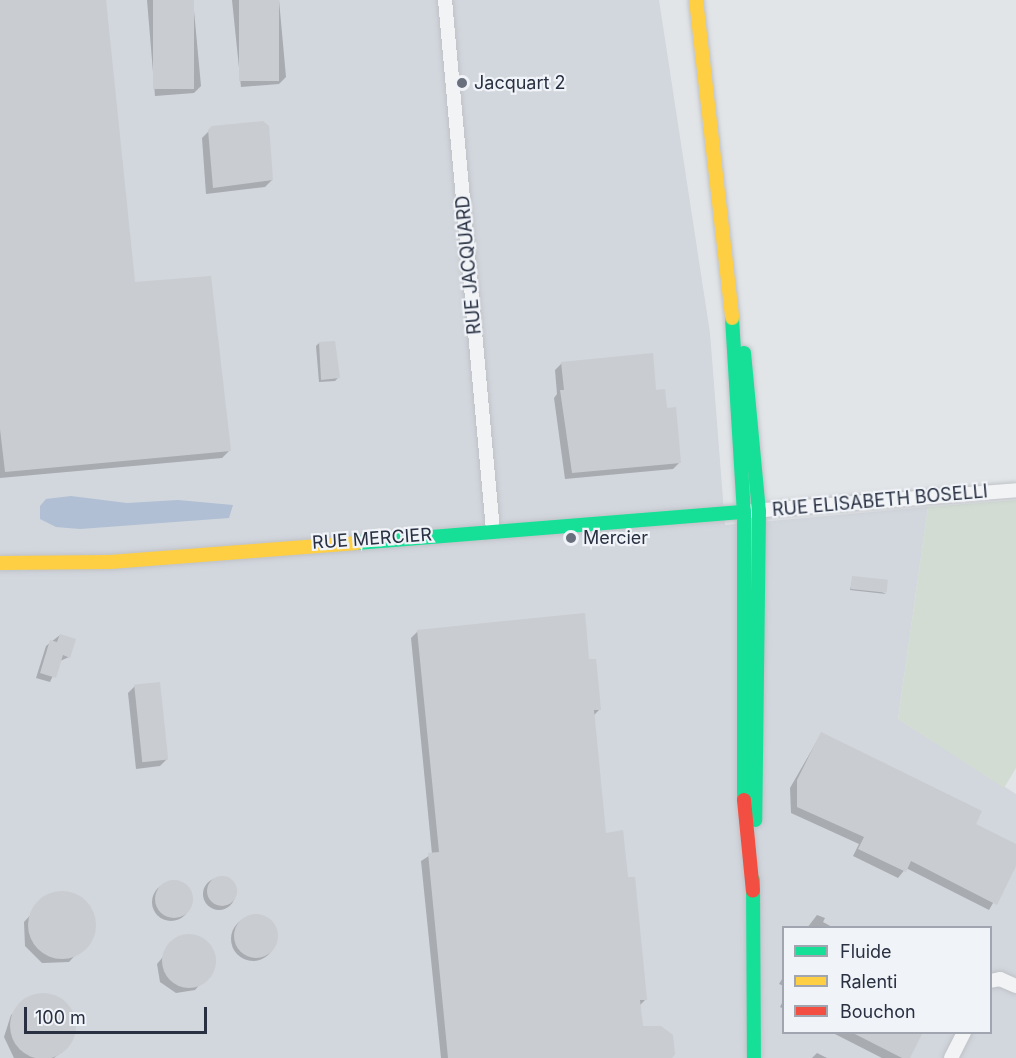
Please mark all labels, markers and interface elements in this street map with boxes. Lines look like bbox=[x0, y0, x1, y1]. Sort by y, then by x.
place label: Jacquart 2 bbox=[474, 72, 565, 94]
marker: Jacquart 2 bbox=[455, 76, 469, 90]
street label: RUE JACQUARD bbox=[452, 195, 486, 335]
street label: RUE ELISABETH BOSELLI bbox=[771, 481, 989, 521]
street label: RUE MERCIER bbox=[311, 524, 433, 554]
place label: Mercier bbox=[583, 527, 648, 549]
marker: Mercier bbox=[564, 531, 578, 545]
legend bbox=[782, 926, 992, 1034]
text: Fluide bbox=[840, 941, 892, 962]
text: Ralenti bbox=[840, 971, 897, 992]
scale bar bbox=[27, 995, 210, 1033]
text: Bouchon bbox=[840, 1001, 916, 1022]
text: 100 m bbox=[35, 1007, 86, 1028]

